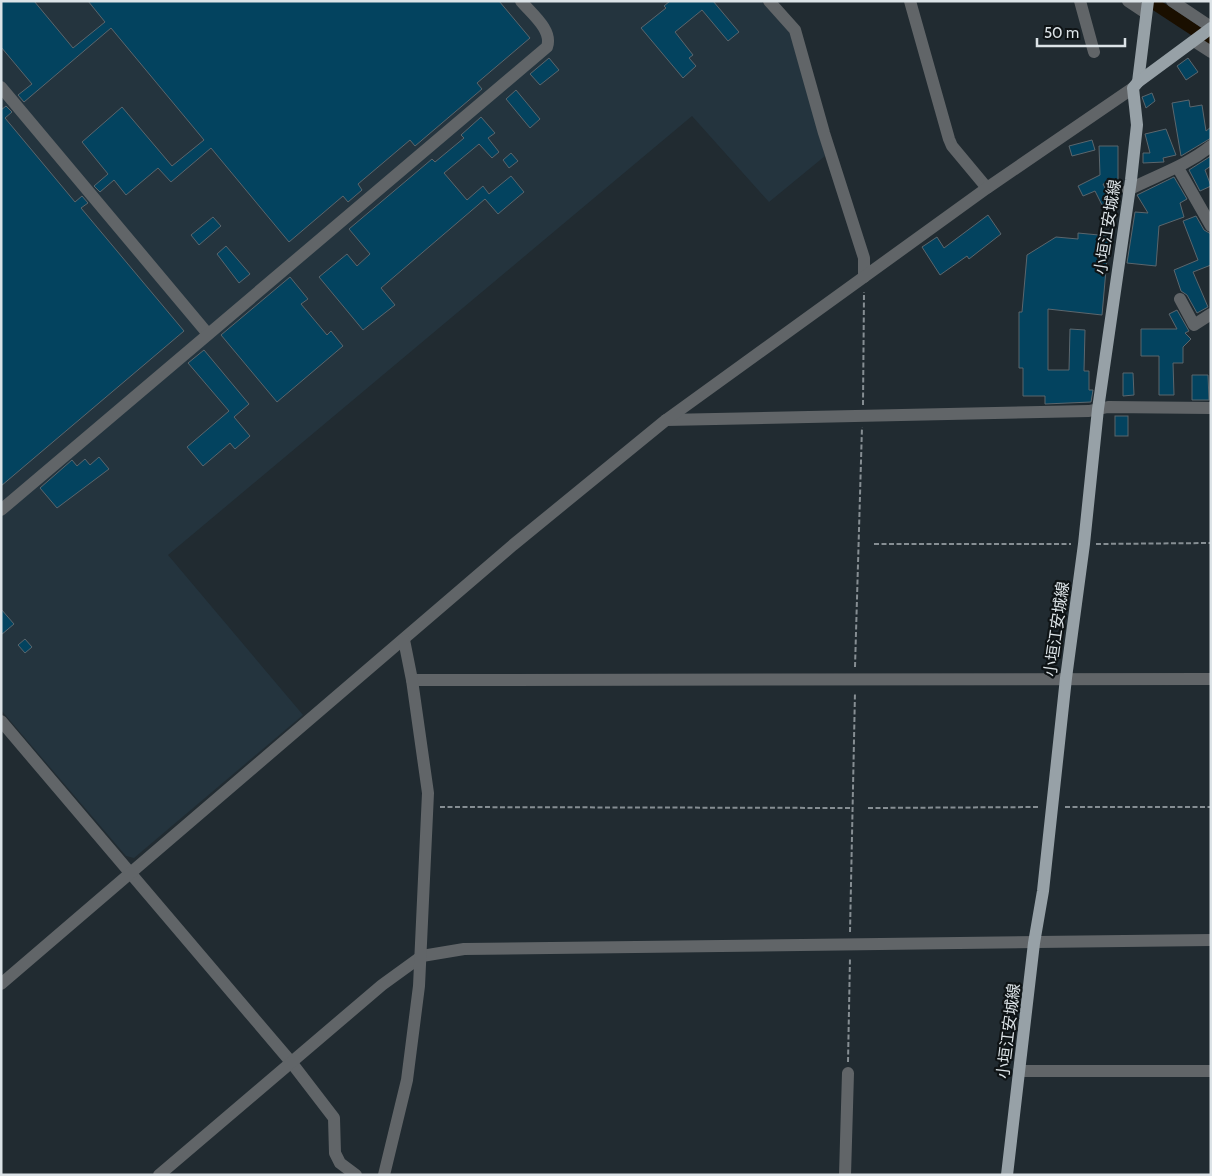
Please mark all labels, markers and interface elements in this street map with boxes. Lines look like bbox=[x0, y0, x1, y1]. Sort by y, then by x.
scale bar bbox=[1037, 15, 1124, 47]
text: 50 m bbox=[1044, 24, 1079, 42]
street label: 小垣江安城線 bbox=[1091, 178, 1124, 276]
street label: 小垣江安城線 bbox=[1040, 580, 1073, 678]
street label: 小垣江安城線 bbox=[993, 982, 1024, 1080]

